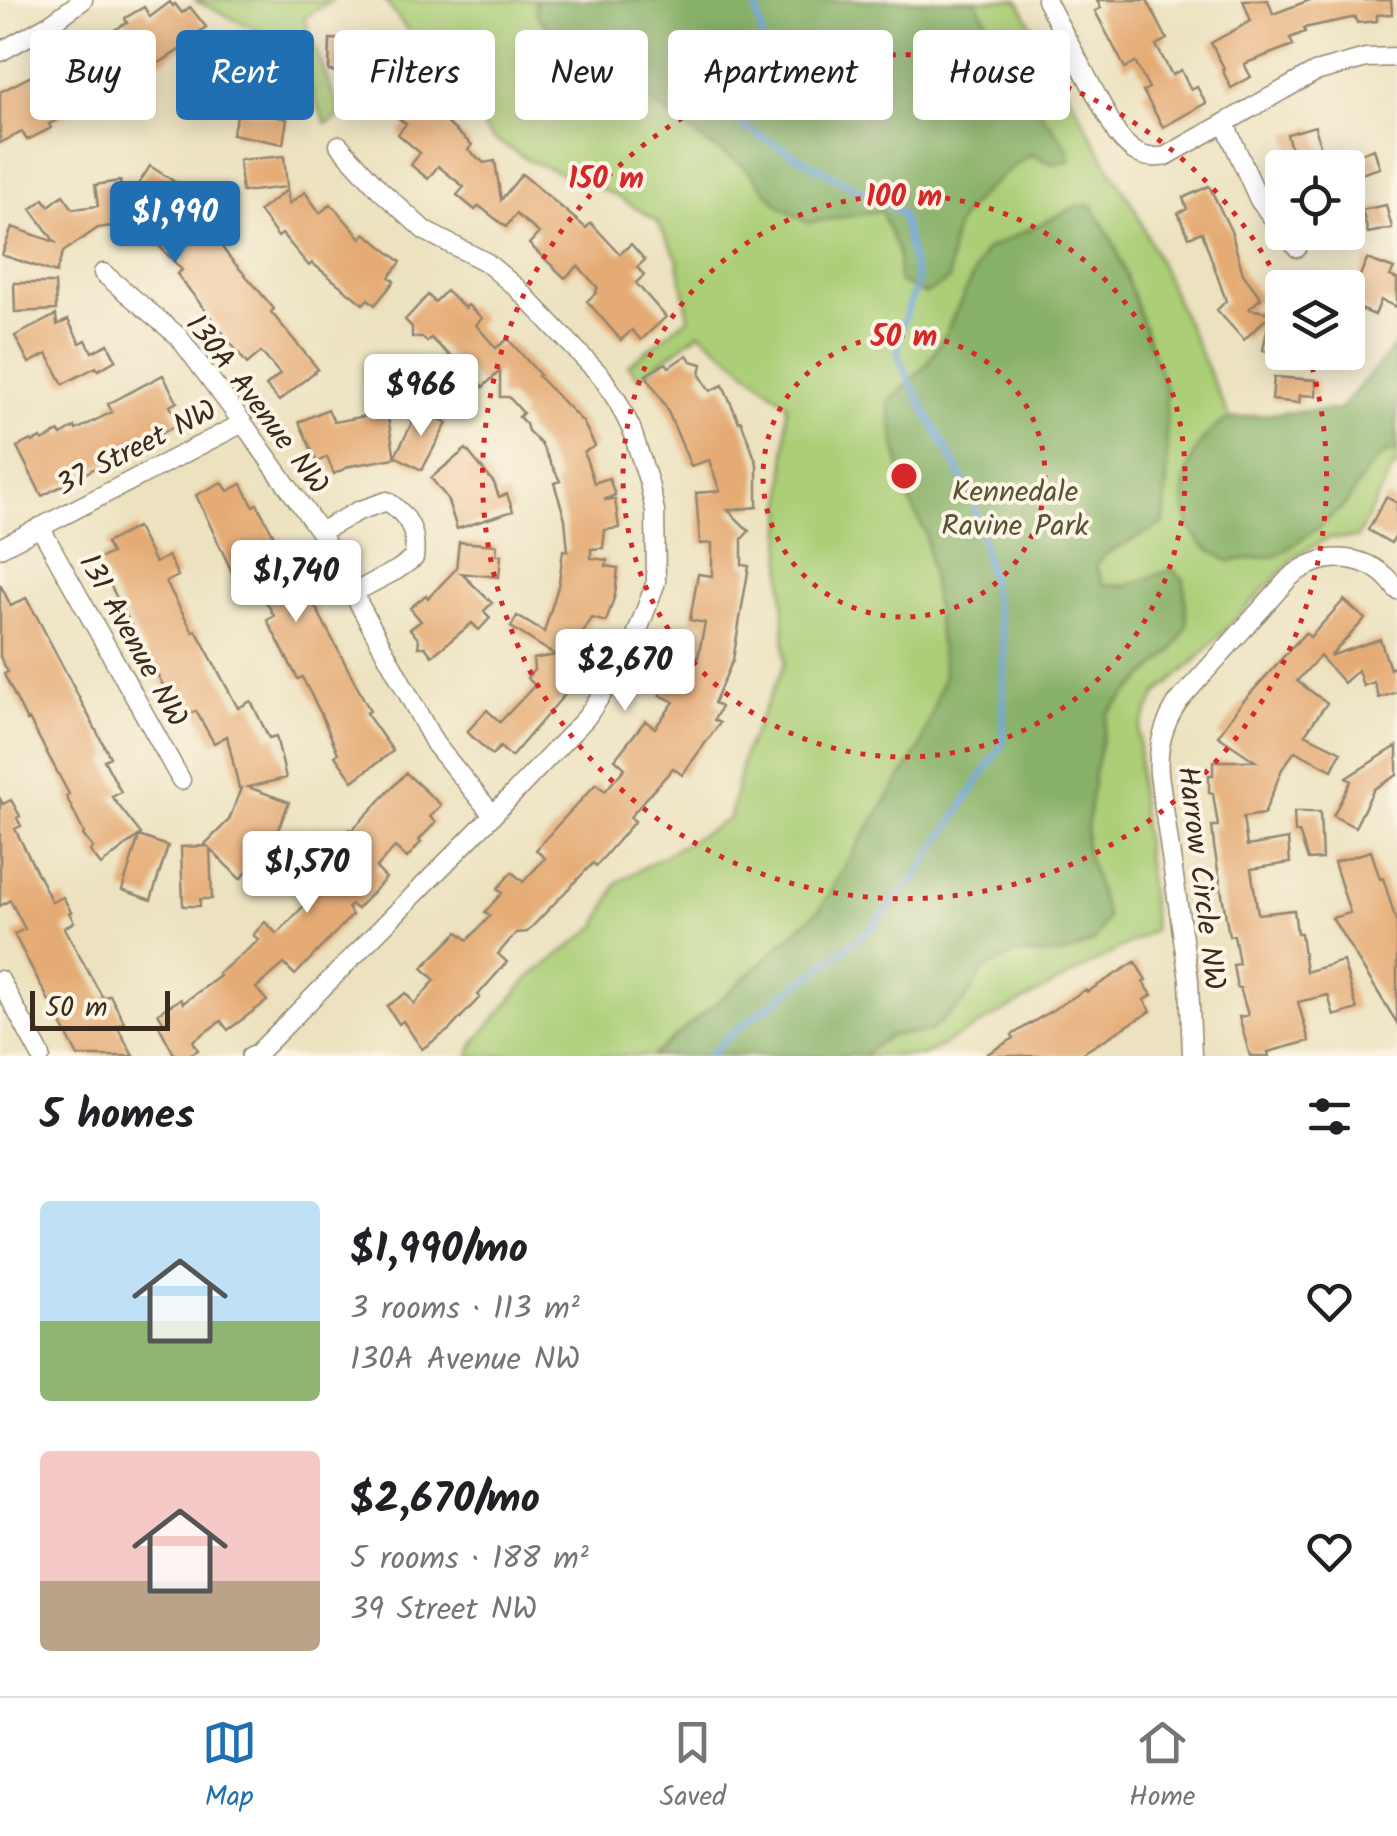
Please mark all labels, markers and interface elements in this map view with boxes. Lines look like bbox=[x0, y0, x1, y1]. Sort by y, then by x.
chip: Buy bbox=[30, 30, 156, 120]
chip: Rent bbox=[176, 30, 314, 120]
chip: Filters bbox=[334, 30, 495, 120]
chip: New bbox=[515, 30, 648, 120]
chip: Apartment bbox=[668, 30, 893, 120]
chip: House bbox=[913, 30, 1070, 120]
map controls bbox=[1265, 150, 1365, 370]
button: locate bbox=[1265, 150, 1365, 250]
text: 150 m bbox=[568, 156, 644, 204]
text: 100 m bbox=[866, 174, 942, 222]
pin: $1,990 bbox=[94, 181, 256, 266]
text: $1,990 bbox=[132, 188, 218, 239]
button: layers bbox=[1265, 270, 1365, 370]
street label: 130A Avenue NW bbox=[172, 305, 341, 506]
text: 50 m bbox=[870, 314, 937, 362]
pin: $966 bbox=[362, 354, 480, 439]
text: $966 bbox=[386, 361, 456, 412]
street label: 37 Street NW bbox=[48, 388, 226, 510]
centre of rings bbox=[886, 458, 922, 494]
park label: Kennedale Ravine Park bbox=[941, 469, 1090, 551]
pin: $1,740 bbox=[215, 540, 377, 625]
street label: 131 Avenue NW bbox=[65, 545, 200, 737]
text: $1,740 bbox=[253, 547, 339, 598]
pin: $2,670 bbox=[544, 629, 706, 714]
text: $2,670 bbox=[578, 636, 672, 687]
street label: Harrow Circle NW bbox=[1162, 764, 1238, 993]
pin: $1,570 bbox=[226, 831, 388, 916]
text: $1,570 bbox=[265, 838, 349, 889]
scale bar bbox=[30, 986, 170, 1030]
text: 50 m bbox=[45, 986, 108, 1031]
text: 5 homes bbox=[40, 1083, 195, 1150]
icon: filters bbox=[1302, 1089, 1357, 1144]
text: $1,990/mo bbox=[350, 1217, 528, 1284]
icon: home bbox=[120, 1241, 240, 1361]
icon: heart bbox=[1302, 1274, 1357, 1329]
text: 3 rooms · 113 m² bbox=[350, 1284, 580, 1335]
text: 130A Avenue NW bbox=[350, 1335, 580, 1386]
text: $2,670/mo bbox=[350, 1467, 540, 1534]
icon: home bbox=[120, 1491, 240, 1611]
icon: heart bbox=[1302, 1524, 1357, 1579]
text: 5 rooms · 188 m² bbox=[350, 1534, 589, 1585]
text: 39 Street NW bbox=[350, 1585, 537, 1636]
tab: Map bbox=[202, 1715, 257, 1820]
tab: Saved bbox=[660, 1715, 726, 1820]
tab: Home bbox=[1129, 1715, 1195, 1820]

